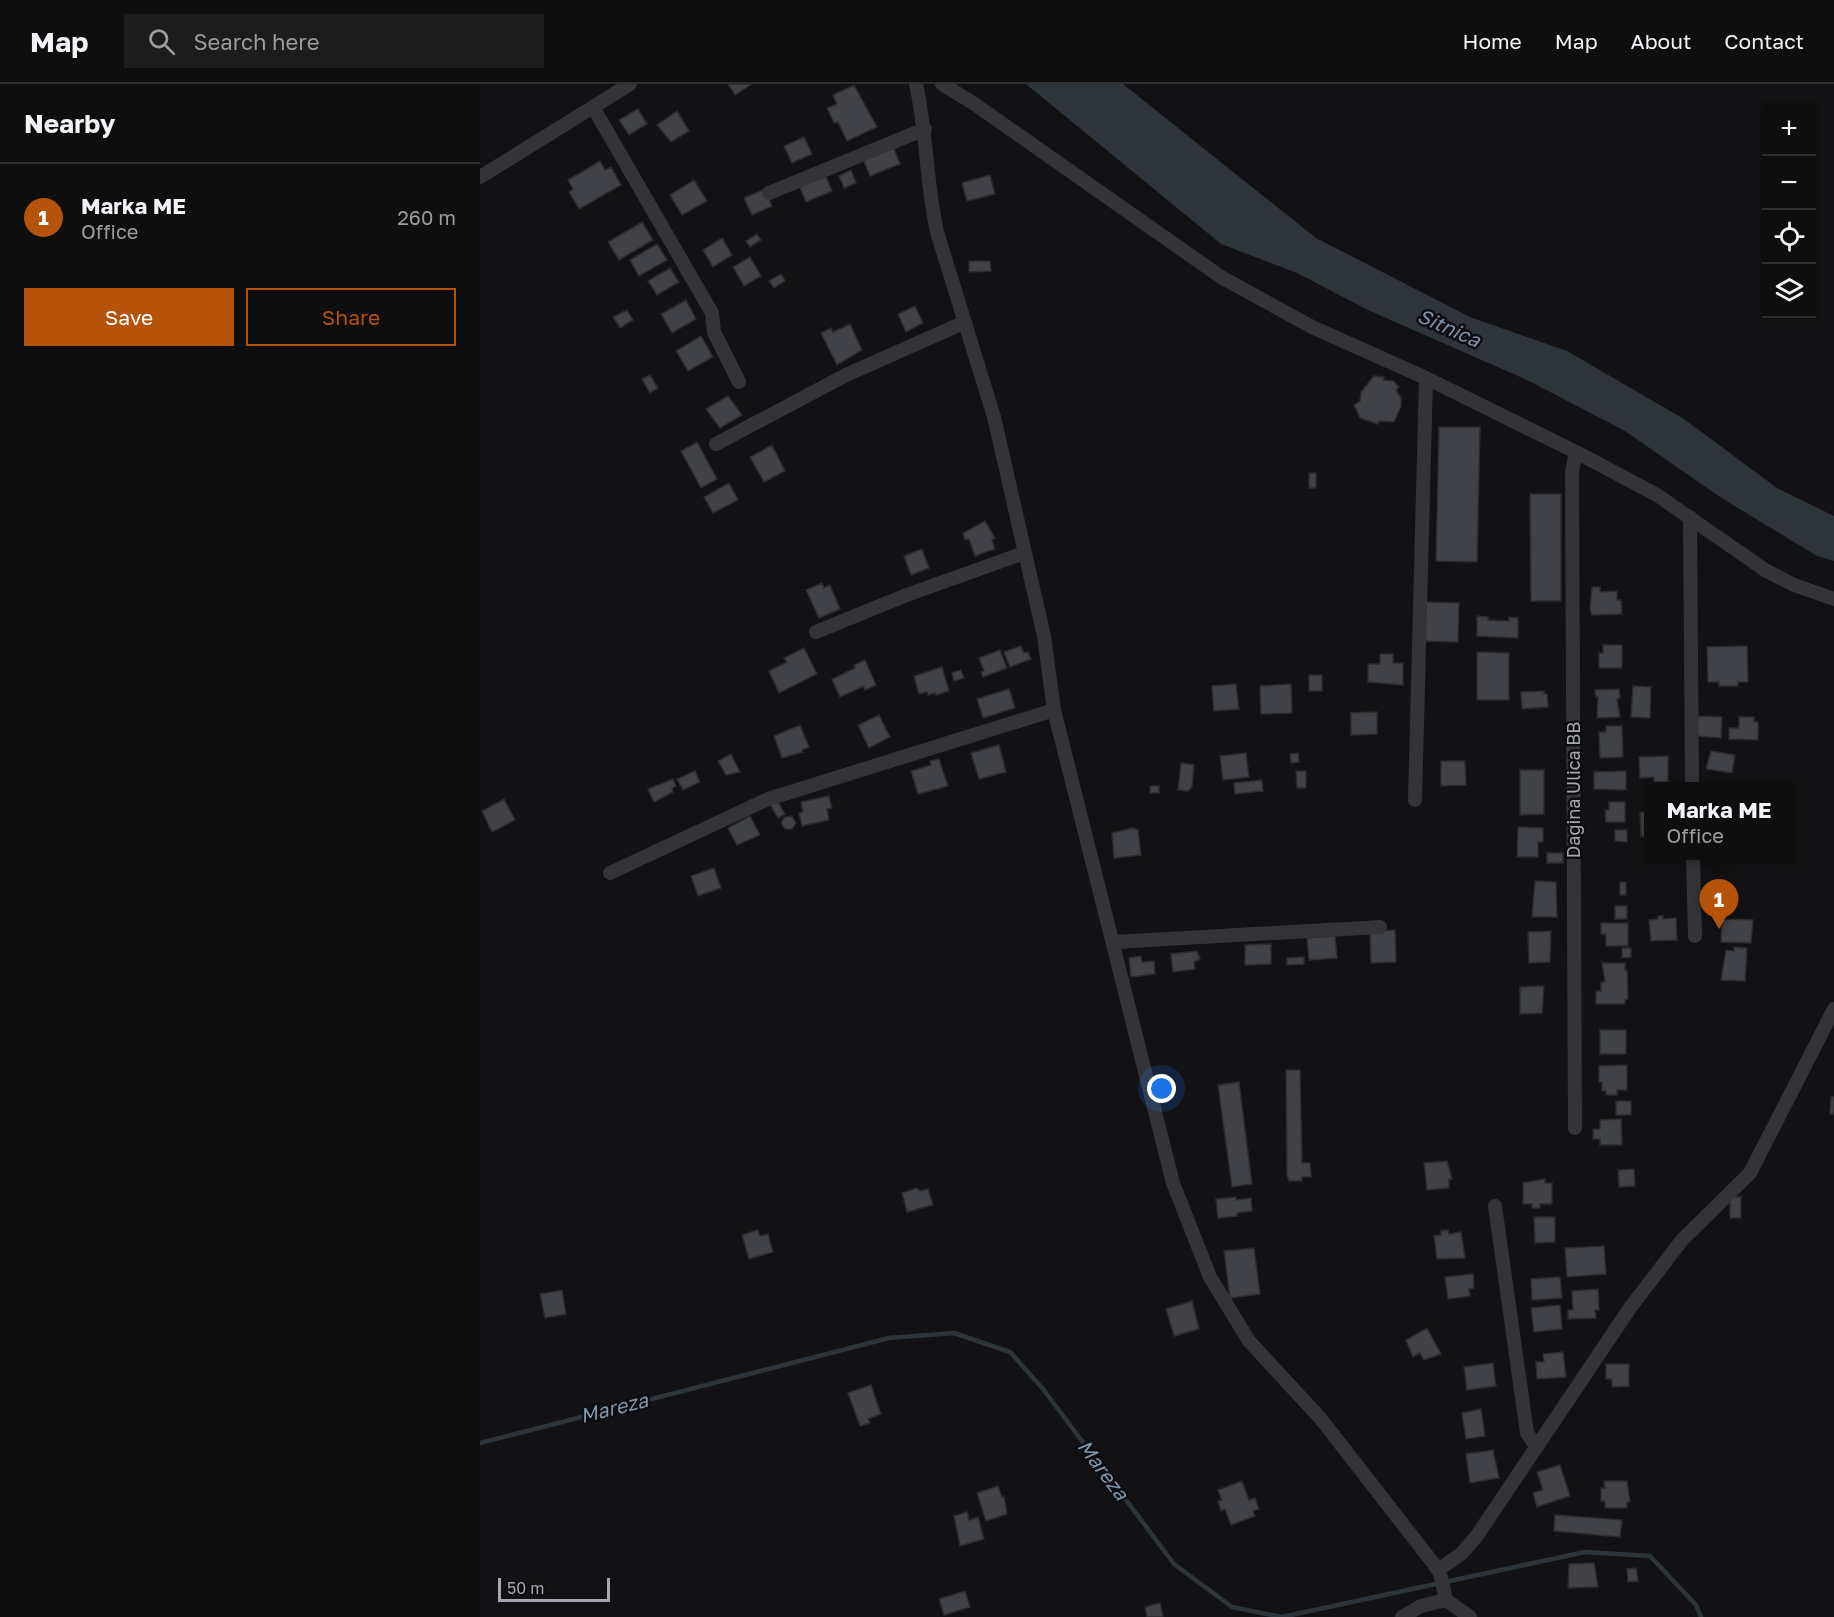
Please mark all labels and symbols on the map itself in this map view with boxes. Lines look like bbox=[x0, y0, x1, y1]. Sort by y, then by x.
water label: Sitnica bbox=[1414, 303, 1485, 352]
street label: Dagina Ulica BB bbox=[1562, 722, 1584, 858]
pin: 1 bbox=[1700, 880, 1738, 929]
your location bbox=[1147, 1074, 1176, 1103]
water label: Mareza bbox=[577, 1387, 651, 1427]
water label: Mareza bbox=[1073, 1435, 1135, 1505]
scale bar bbox=[498, 1575, 610, 1602]

